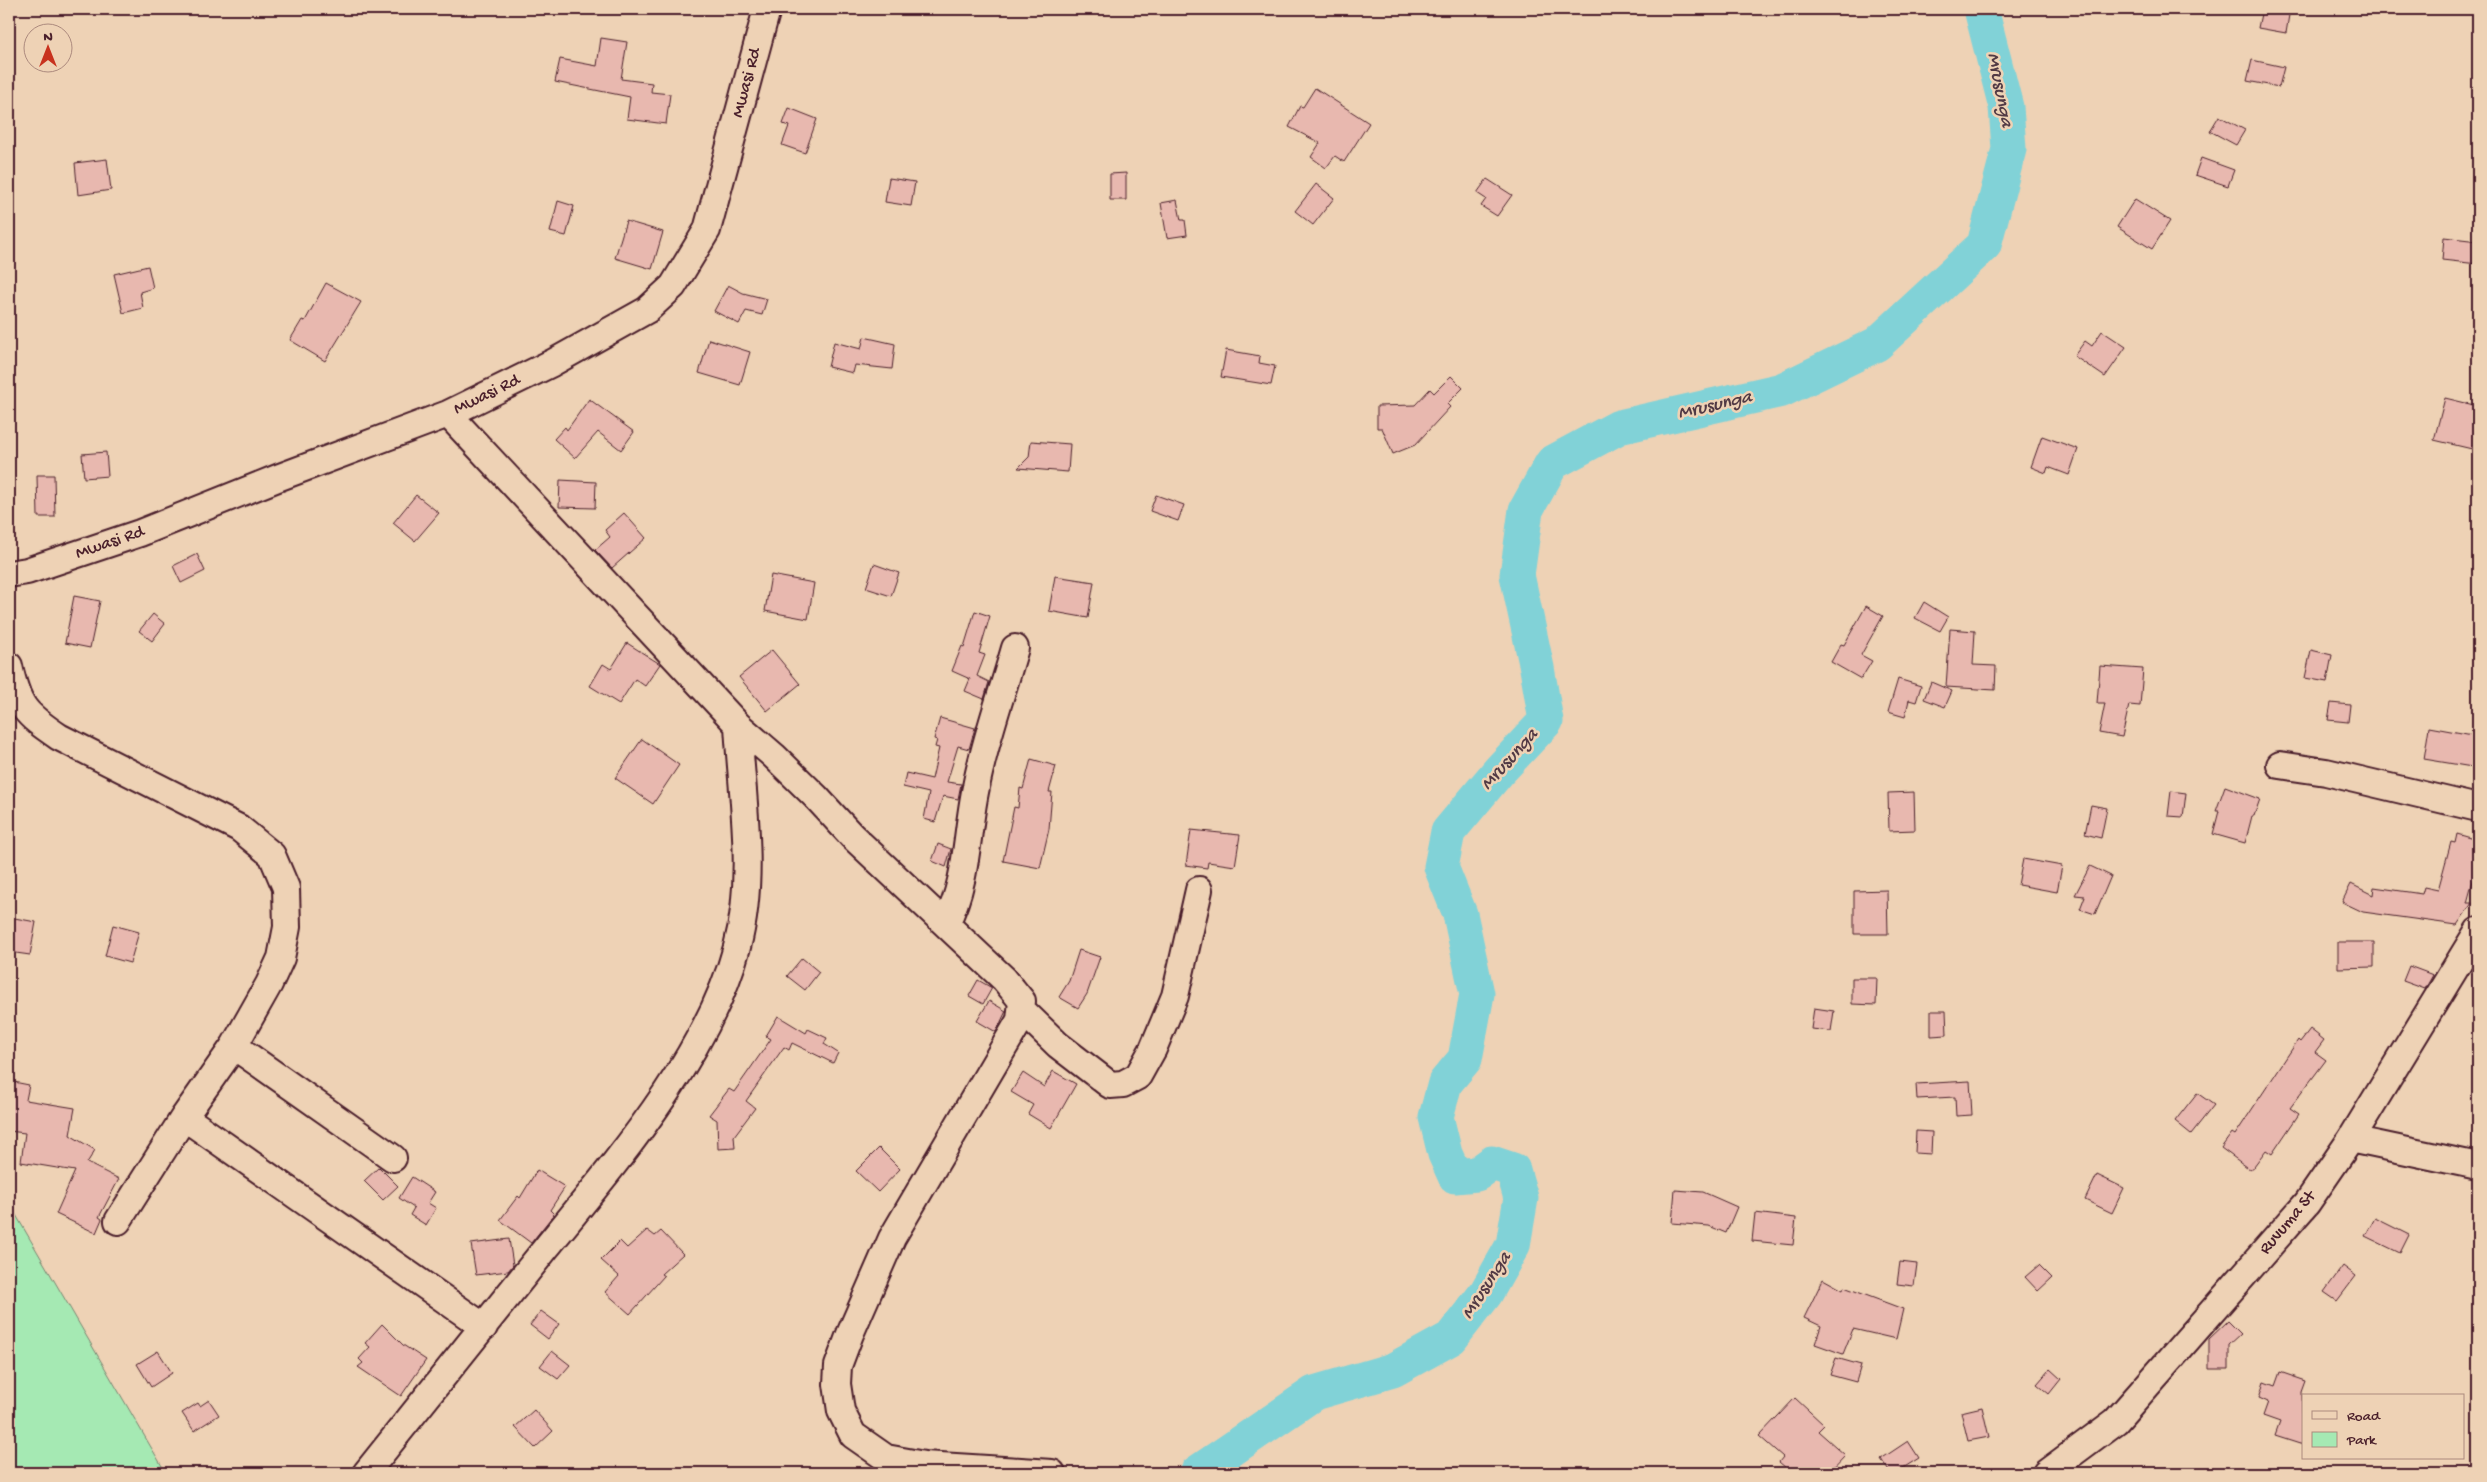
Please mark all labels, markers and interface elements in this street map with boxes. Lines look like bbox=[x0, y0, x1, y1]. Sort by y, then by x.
north arrow bbox=[22, 22, 72, 72]
text: N bbox=[43, 29, 53, 46]
street label: Mwasi Rd bbox=[728, 44, 767, 120]
water label: Mrusunga bbox=[1981, 51, 2018, 130]
street label: Mwasi Rd bbox=[450, 369, 525, 420]
water label: Mrusunga bbox=[1676, 386, 1756, 426]
street label: Mwasi Rd bbox=[73, 521, 148, 565]
water label: Mrusunga bbox=[1476, 723, 1545, 796]
street label: Ruvuma St bbox=[2255, 1185, 2322, 1259]
water label: Mrusunga bbox=[1457, 1247, 1518, 1324]
legend bbox=[2302, 1394, 2464, 1460]
text: Road bbox=[2347, 1408, 2381, 1426]
text: Park bbox=[2346, 1432, 2377, 1450]

